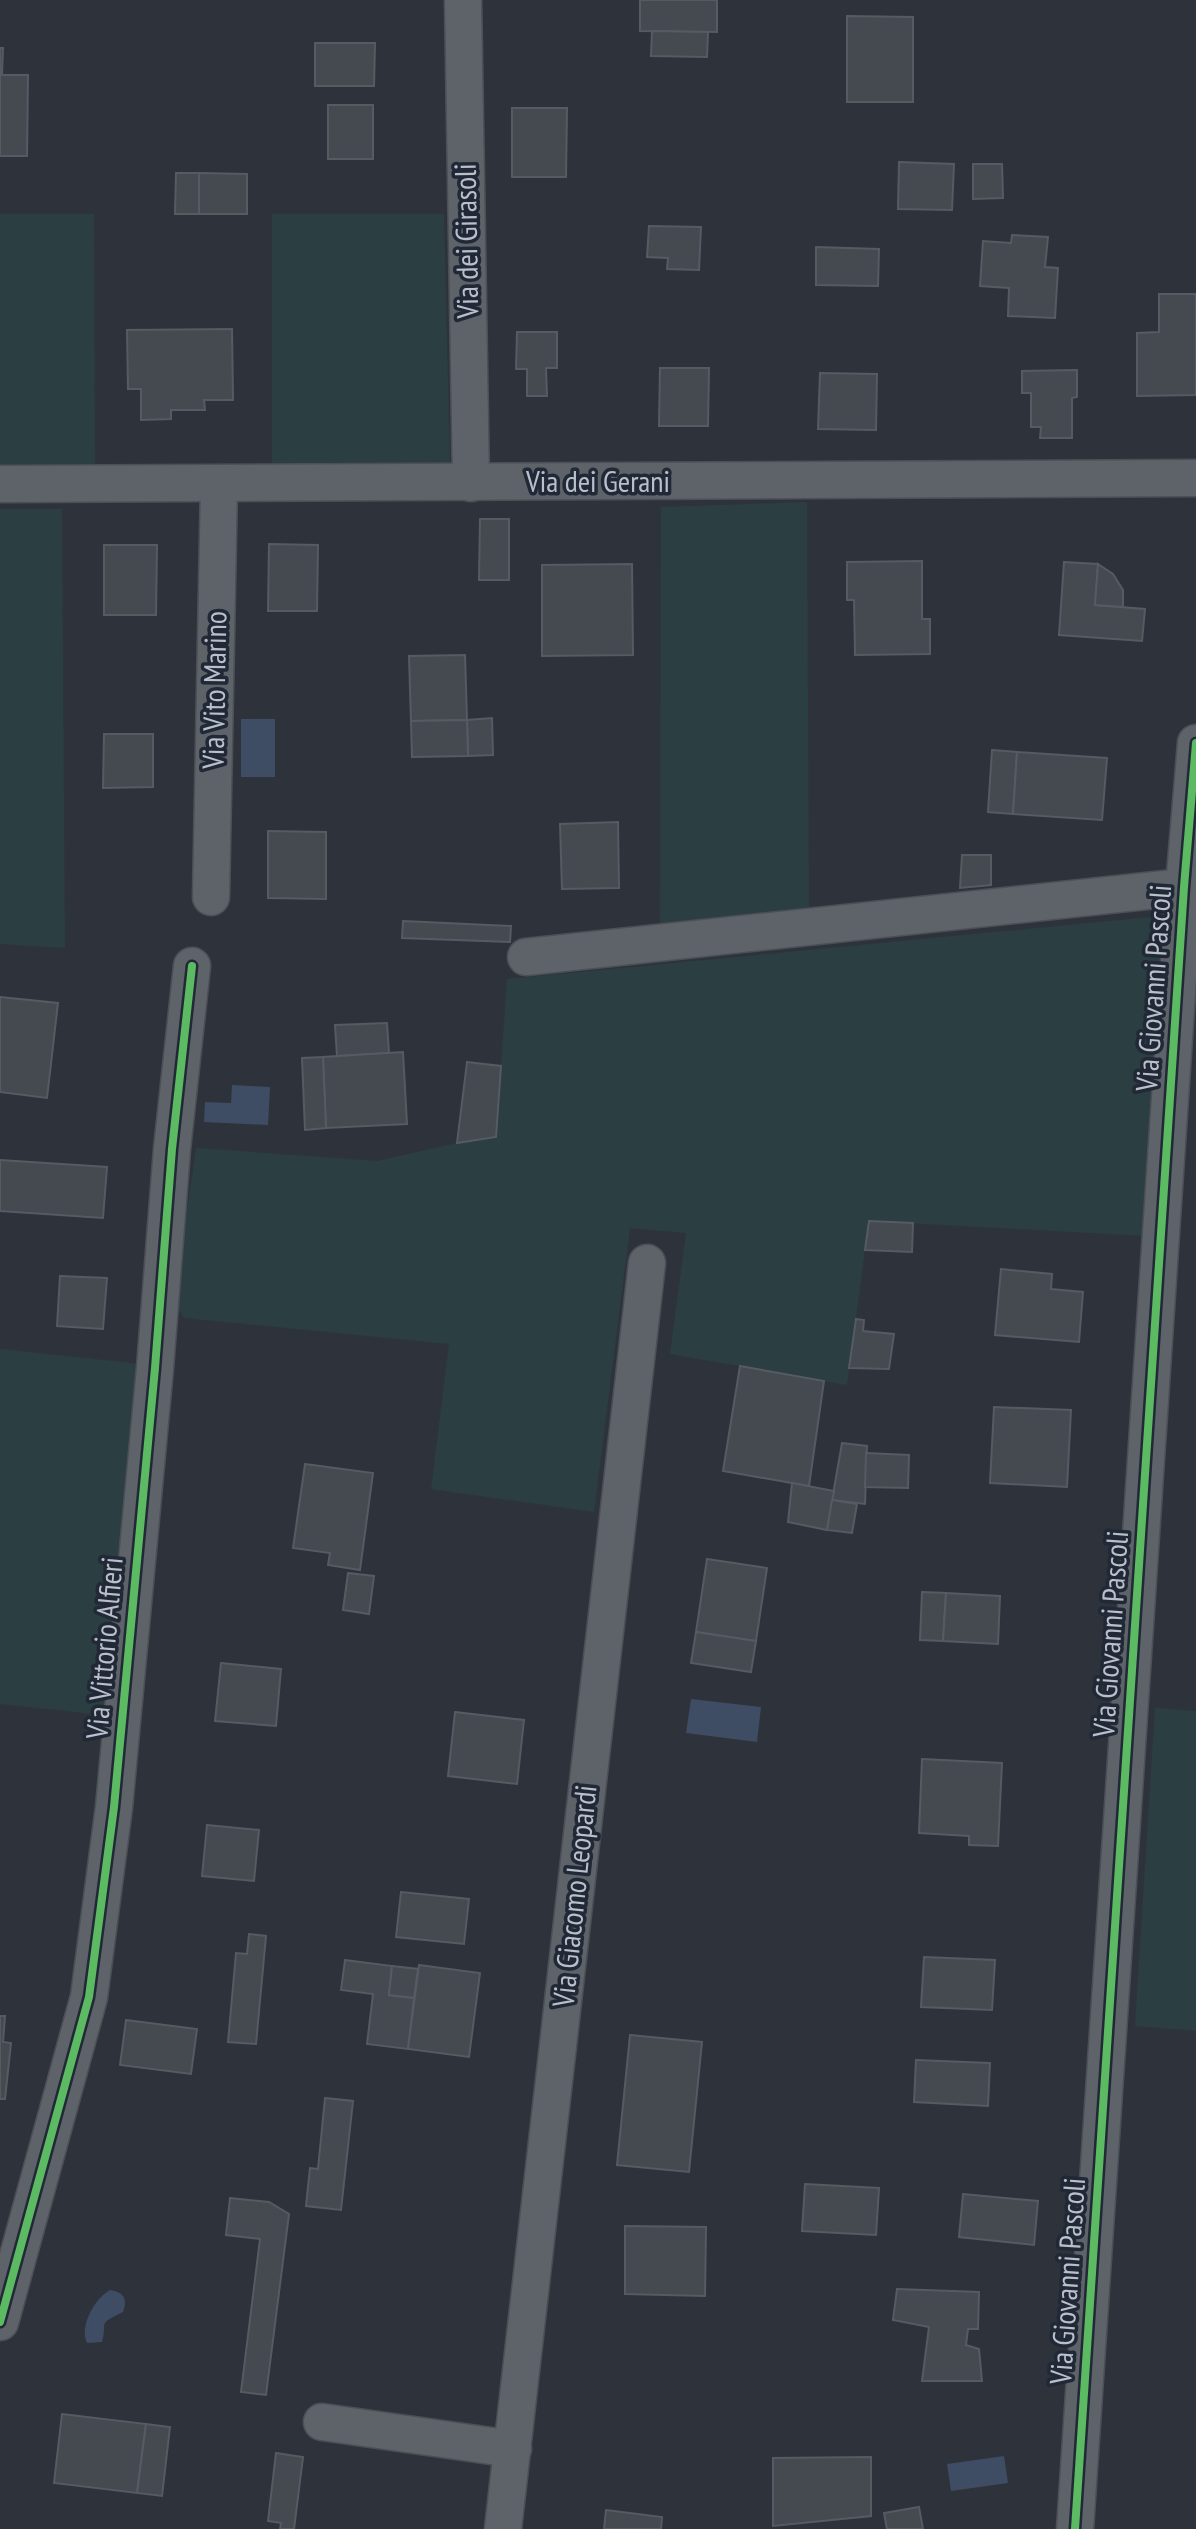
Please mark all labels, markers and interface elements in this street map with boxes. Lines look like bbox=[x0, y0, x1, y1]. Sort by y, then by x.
street label: Via dei Girasoli bbox=[445, 163, 486, 320]
street label: Via dei Gerani bbox=[525, 461, 670, 500]
street label: Via Vito Marino bbox=[193, 611, 234, 770]
street label: Via Giovanni Pascoli bbox=[1126, 883, 1179, 1094]
street label: Via Giovanni Pascoli bbox=[1083, 1529, 1136, 1740]
street label: Via Vittorio Alfieri bbox=[76, 1555, 131, 1741]
street label: Via Giacomo Leopardi bbox=[542, 1783, 605, 2010]
street label: Via Giovanni Pascoli bbox=[1040, 2176, 1093, 2387]

